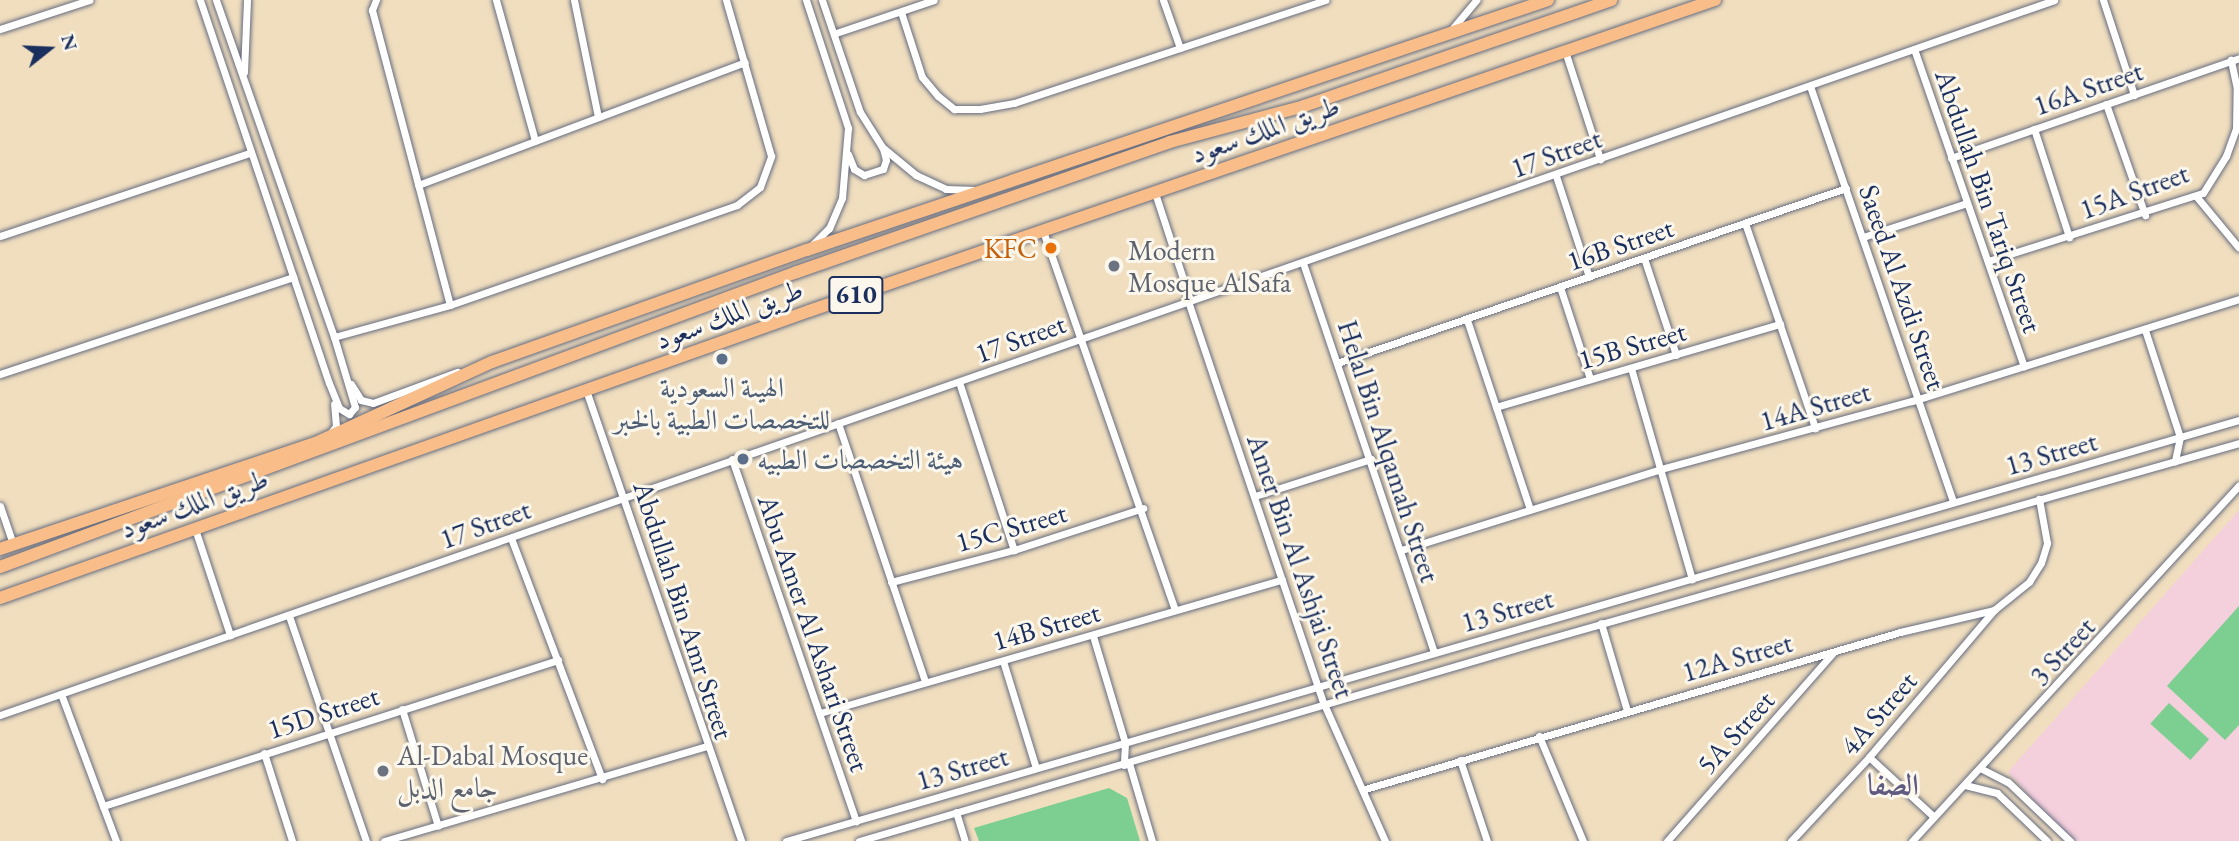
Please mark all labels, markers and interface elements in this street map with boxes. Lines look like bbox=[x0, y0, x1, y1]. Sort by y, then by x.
north arrow bbox=[14, 14, 84, 84]
text: N bbox=[55, 31, 84, 54]
street label: 16A Street bbox=[2029, 54, 2147, 122]
street label: Abdullah Bin Tariq Street bbox=[1928, 65, 2050, 337]
street label: طريق الملك سعود bbox=[1186, 88, 1344, 170]
street label: 17 Street bbox=[1506, 121, 1606, 185]
street label: 15A Street bbox=[2075, 156, 2193, 226]
street label: Saeed Al Azdi Street bbox=[1852, 180, 1954, 394]
street label: 16B Street bbox=[1562, 210, 1678, 278]
place label: KFC bbox=[984, 231, 1037, 265]
place label: Modern Mosque AlSafa bbox=[1128, 233, 1291, 299]
marker: KFC bbox=[1043, 240, 1059, 256]
marker: Modern Mosque AlSafa bbox=[1106, 258, 1122, 274]
street label: طريق الملك سعود bbox=[650, 272, 808, 356]
road number: 610 bbox=[828, 272, 884, 318]
street label: 17 Street bbox=[970, 306, 1070, 370]
street label: 15B Street bbox=[1574, 314, 1690, 376]
street label: Helal Bin Alqamah Street bbox=[1331, 316, 1447, 586]
marker: الهيىة السعودية للتخصصات الطبية بالخبر bbox=[714, 351, 730, 367]
place label: الهيىة السعودية للتخصصات الطبية بالخبر bbox=[614, 370, 830, 436]
street label: 14A Street bbox=[1756, 374, 1874, 438]
street label: 13 Street bbox=[2001, 424, 2101, 482]
street label: Amer Bin Al Ashjai Street bbox=[1240, 430, 1362, 702]
place label: هيئة التخصصات الطبيه bbox=[757, 442, 963, 476]
marker: هيئة التخصصات الطبيه bbox=[735, 451, 751, 467]
street label: طريق الملك سعود bbox=[115, 461, 273, 545]
street label: Abdullah Bin Amr Street bbox=[627, 477, 741, 743]
street label: Abu Amer Al Ashari Street bbox=[751, 490, 877, 776]
street label: 17 Street bbox=[435, 492, 535, 556]
street label: 15C Street bbox=[952, 495, 1070, 559]
street label: 13 Street bbox=[1457, 581, 1557, 639]
street label: 14B Street bbox=[988, 595, 1104, 657]
street label: 3 Street bbox=[2022, 610, 2102, 692]
street label: 12A Street bbox=[1678, 625, 1796, 689]
street label: 4A Street bbox=[1833, 664, 1923, 762]
street label: 15D Street bbox=[263, 678, 383, 746]
street label: 5A Street bbox=[1689, 684, 1781, 780]
place label: Al-Dabal Mosque جامع الدبل bbox=[397, 738, 588, 804]
street label: 13 Street bbox=[912, 739, 1012, 797]
marker: Al-Dabal Mosque جامع الدبل bbox=[375, 763, 391, 779]
district label: الصفا bbox=[1867, 767, 1919, 803]

